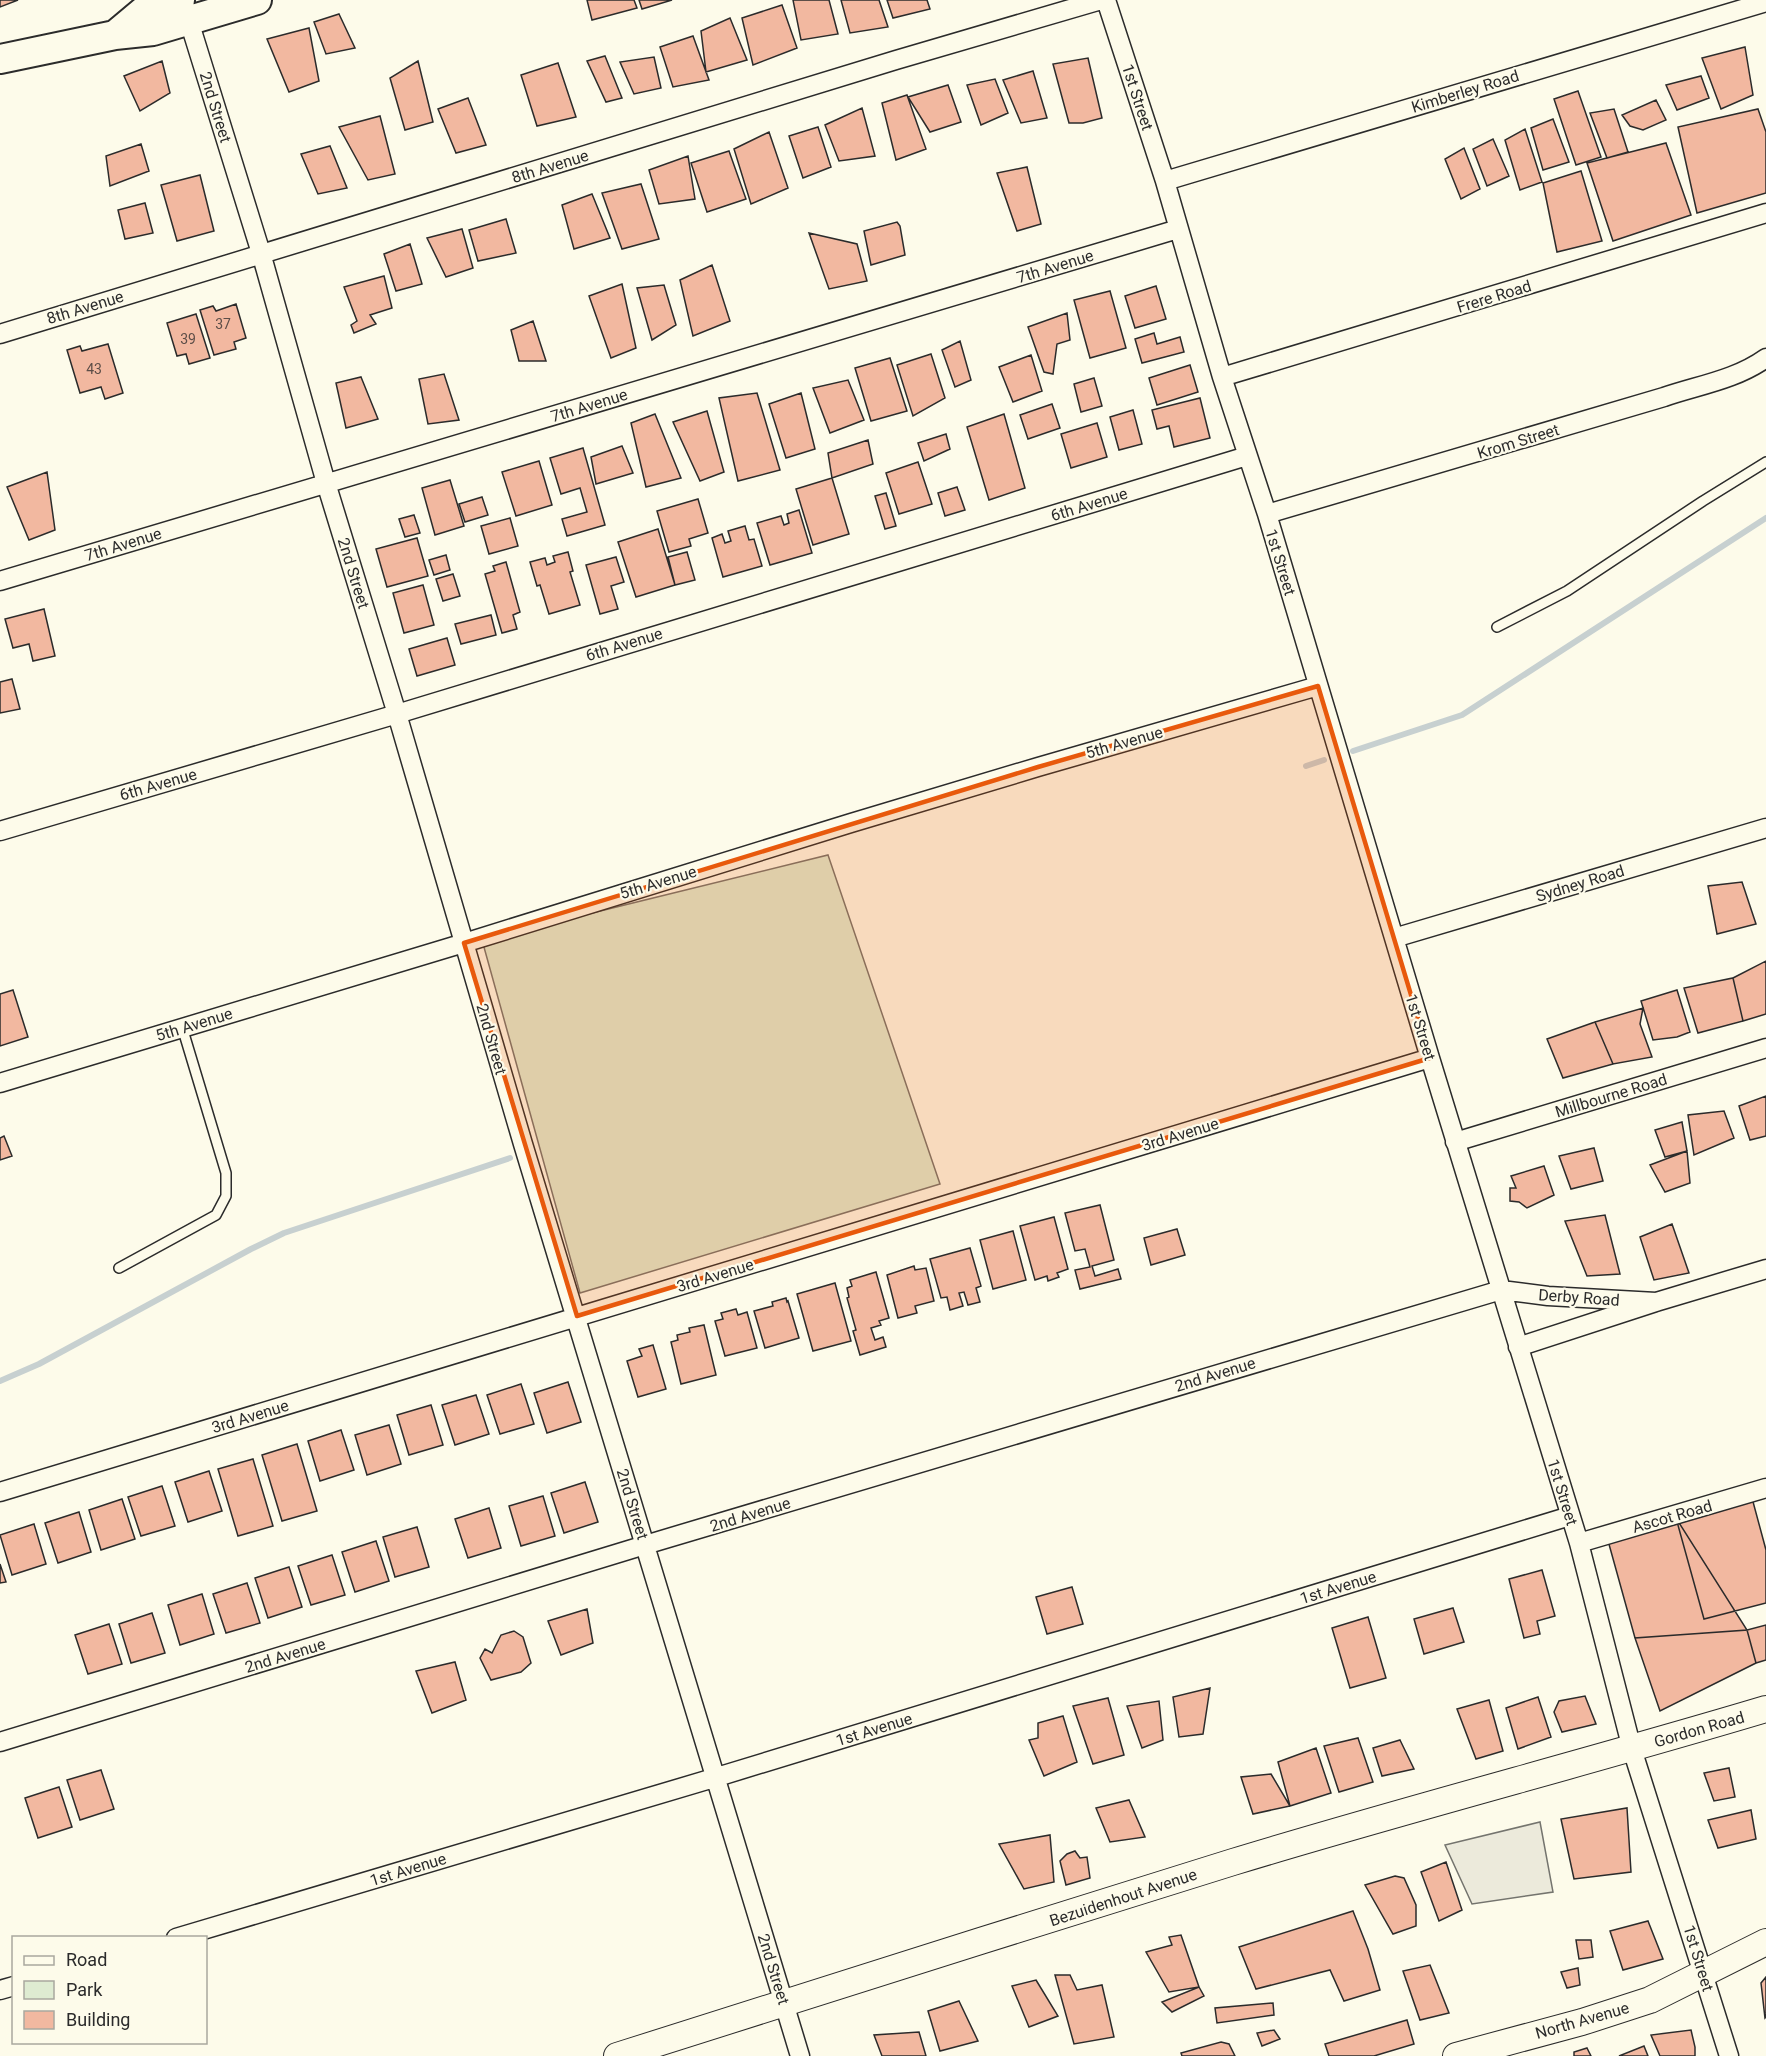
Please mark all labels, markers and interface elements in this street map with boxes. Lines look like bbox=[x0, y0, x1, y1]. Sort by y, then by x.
street label: 1st Street bbox=[1118, 62, 1157, 133]
street label: Kimberley Road bbox=[1409, 66, 1521, 117]
street label: 2nd Street bbox=[196, 69, 235, 145]
street label: 8th Avenue bbox=[509, 146, 591, 187]
street label: 7th Avenue bbox=[1014, 246, 1096, 287]
street label: Frere Road bbox=[1455, 276, 1534, 317]
street label: 8th Avenue bbox=[44, 287, 126, 328]
house number: 37 bbox=[215, 316, 231, 332]
house number: 39 bbox=[180, 331, 196, 347]
house number: 43 bbox=[86, 361, 102, 377]
street label: 7th Avenue bbox=[548, 385, 630, 426]
street label: Krom Street bbox=[1475, 420, 1561, 463]
street label: 6th Avenue bbox=[1048, 484, 1130, 525]
street label: 7th Avenue bbox=[82, 524, 164, 565]
street label: 1st Street bbox=[1261, 527, 1300, 598]
street label: 2nd Street bbox=[334, 535, 373, 611]
street label: 6th Avenue bbox=[583, 624, 665, 665]
street label: 5th Avenue bbox=[1083, 722, 1165, 763]
street label: 6th Avenue bbox=[117, 764, 199, 805]
street label: Sydney Road bbox=[1534, 861, 1627, 906]
street label: 5th Avenue bbox=[617, 862, 699, 903]
street label: 1st Street bbox=[1401, 992, 1440, 1063]
street label: 2nd Street bbox=[472, 1001, 511, 1077]
street label: 5th Avenue bbox=[153, 1004, 235, 1045]
street label: Millbourne Road bbox=[1553, 1069, 1669, 1122]
street label: 3rd Avenue bbox=[1139, 1114, 1221, 1155]
street label: 3rd Avenue bbox=[674, 1255, 756, 1296]
street label: Derby Road bbox=[1538, 1285, 1620, 1310]
street label: 2nd Avenue bbox=[1173, 1353, 1258, 1396]
street label: 3rd Avenue bbox=[209, 1396, 291, 1437]
street label: 1st Street bbox=[1543, 1457, 1582, 1528]
street label: 2nd Street bbox=[613, 1466, 652, 1542]
street label: 2nd Avenue bbox=[708, 1493, 793, 1536]
street label: Ascot Road bbox=[1630, 1496, 1714, 1537]
street label: 1st Avenue bbox=[1298, 1567, 1379, 1608]
street label: 2nd Avenue bbox=[243, 1634, 328, 1677]
street label: Gordon Road bbox=[1652, 1708, 1746, 1751]
street label: 1st Avenue bbox=[834, 1709, 915, 1750]
street label: 1st Avenue bbox=[368, 1849, 449, 1890]
street label: Bezuidenhout Avenue bbox=[1047, 1865, 1199, 1930]
street label: 1st Street bbox=[1679, 1923, 1718, 1994]
street label: 2nd Street bbox=[754, 1931, 793, 2007]
legend bbox=[12, 1936, 207, 2044]
text: Road bbox=[66, 1949, 107, 1970]
text: Park bbox=[66, 1979, 103, 2000]
street label: North Avenue bbox=[1533, 1998, 1631, 2043]
text: Building bbox=[66, 2009, 130, 2030]

